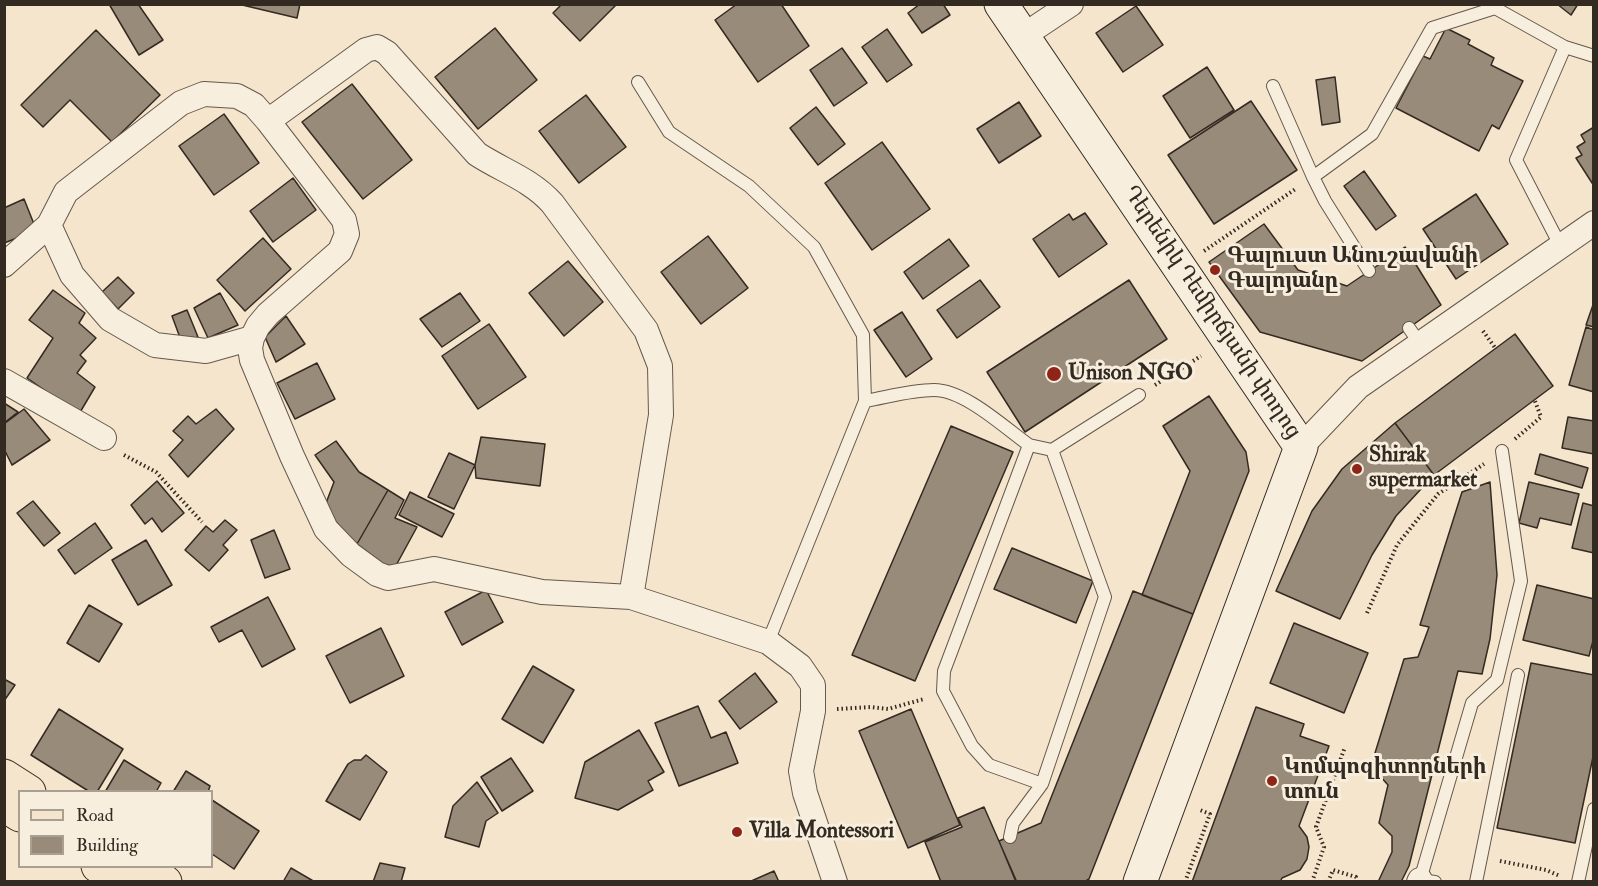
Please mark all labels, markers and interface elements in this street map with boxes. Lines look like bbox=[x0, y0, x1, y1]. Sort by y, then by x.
street label: Դերենիկ Դեմիրճյանի փողոց bbox=[1116, 182, 1306, 444]
place label: Գալուստ Անուշավանի Գալոյանը bbox=[1227, 244, 1478, 296]
marker: Գալուստ Անուշավանի Գալոյանը bbox=[1208, 263, 1222, 277]
place label: Unison NGO bbox=[1068, 361, 1193, 387]
marker: Unison NGO bbox=[1045, 365, 1063, 383]
place label: Shirak supermarket bbox=[1369, 443, 1477, 494]
marker: Shirak supermarket bbox=[1350, 462, 1364, 476]
place label: Կոմպոզիտորների տուն bbox=[1284, 755, 1486, 806]
marker: Կոմպոզիտորների տուն bbox=[1265, 774, 1279, 788]
legend bbox=[18, 790, 213, 868]
text: Road bbox=[76, 804, 114, 827]
place label: Villa Montessori bbox=[749, 819, 894, 845]
marker: Villa Montessori bbox=[730, 825, 744, 839]
text: Building bbox=[76, 834, 138, 857]

